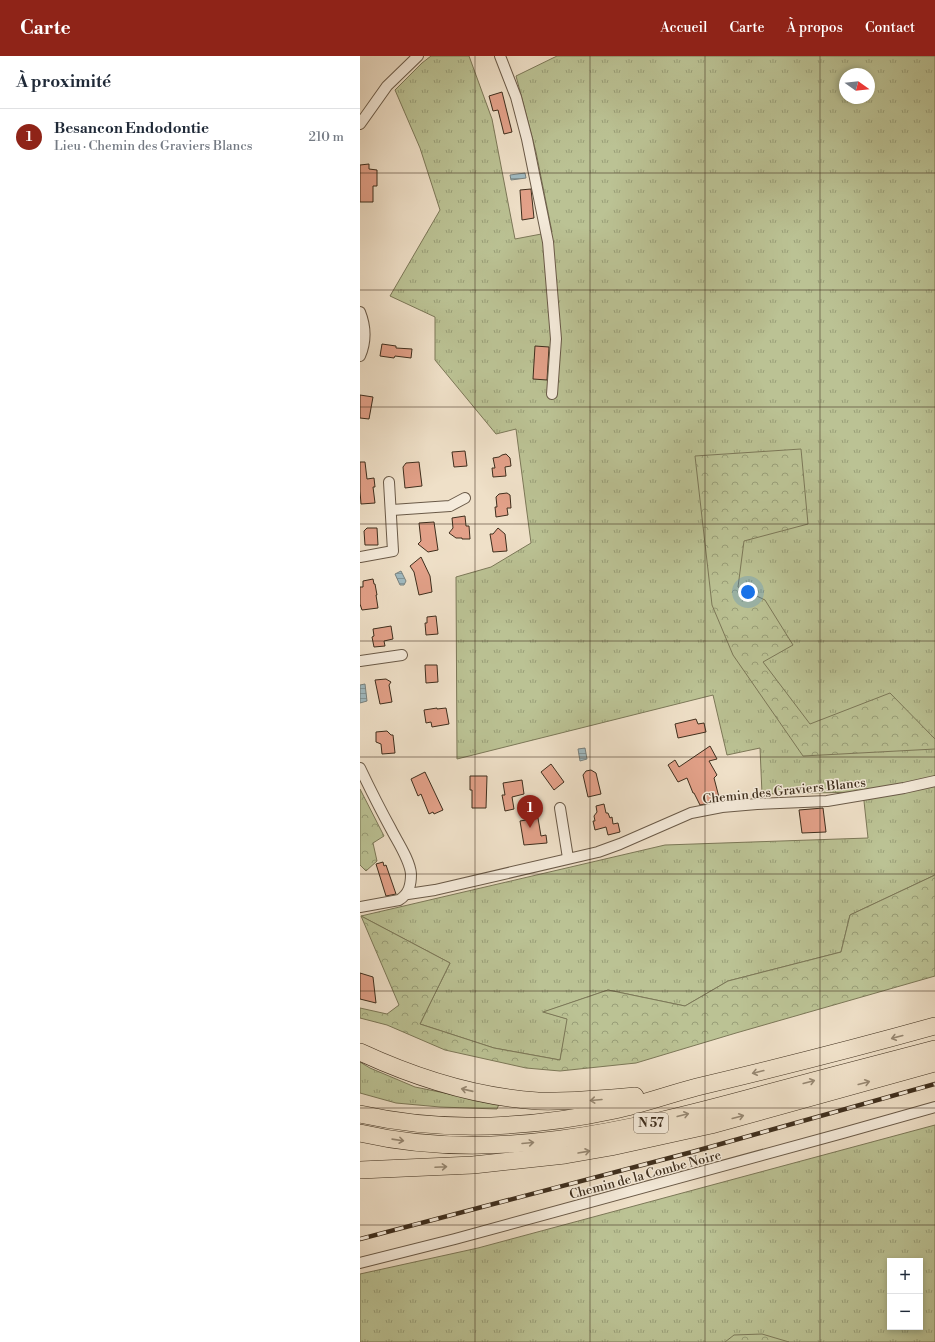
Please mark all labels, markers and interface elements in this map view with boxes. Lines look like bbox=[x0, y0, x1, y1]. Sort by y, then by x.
text: Carte bbox=[20, 16, 71, 40]
text: Accueil bbox=[660, 19, 707, 37]
text: Carte bbox=[729, 19, 764, 37]
text: À propos bbox=[786, 19, 843, 37]
text: Contact bbox=[865, 19, 915, 37]
north arrow bbox=[839, 68, 875, 104]
text: À proximité bbox=[16, 71, 111, 93]
text: Besancon Endodontie bbox=[54, 119, 209, 138]
text: 1 bbox=[26, 129, 32, 145]
text: 210 m bbox=[309, 129, 344, 145]
text: Lieu · Chemin des Graviers Blancs bbox=[54, 138, 253, 154]
your location bbox=[738, 582, 758, 602]
street label: Chemin des Graviers Blancs bbox=[702, 774, 867, 808]
pin: 1 bbox=[517, 795, 543, 828]
one-way arrow bbox=[891, 1034, 904, 1041]
one-way arrow bbox=[752, 1069, 765, 1076]
one-way arrow bbox=[802, 1078, 815, 1085]
one-way arrow bbox=[857, 1079, 870, 1087]
one-way arrow bbox=[461, 1086, 474, 1094]
one-way arrow bbox=[590, 1096, 603, 1103]
one-way arrow bbox=[677, 1111, 690, 1119]
road number: N 57 bbox=[634, 1113, 668, 1133]
one-way arrow bbox=[731, 1113, 744, 1120]
one-way arrow bbox=[392, 1136, 405, 1144]
one-way arrow bbox=[521, 1139, 534, 1147]
street label: Chemin de la Combe Noire bbox=[568, 1147, 723, 1203]
one-way arrow bbox=[577, 1148, 590, 1156]
one-way arrow bbox=[434, 1163, 447, 1171]
map controls bbox=[887, 1258, 923, 1330]
button: + bbox=[887, 1258, 923, 1294]
button: − bbox=[887, 1294, 923, 1330]

